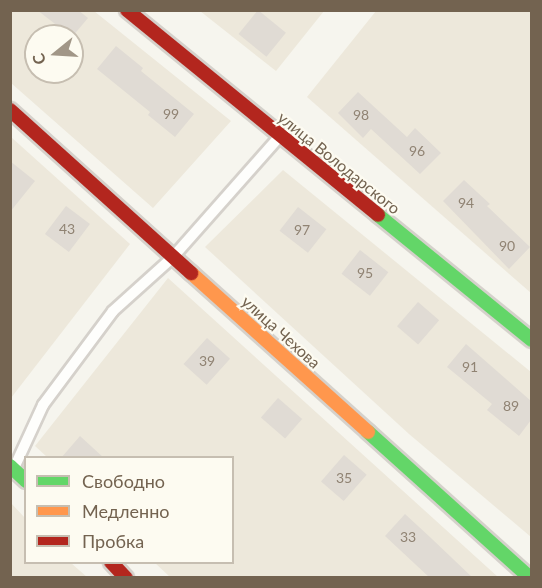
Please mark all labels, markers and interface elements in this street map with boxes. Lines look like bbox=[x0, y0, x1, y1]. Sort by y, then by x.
north arrow bbox=[24, 24, 84, 84]
text: С bbox=[28, 51, 49, 67]
house number: 99 bbox=[163, 106, 179, 122]
house number: 98 bbox=[353, 107, 369, 123]
street label: улица Володарского bbox=[274, 108, 404, 218]
house number: 96 bbox=[409, 143, 425, 159]
house number: 94 bbox=[458, 195, 474, 211]
house number: 43 bbox=[59, 221, 75, 237]
house number: 97 bbox=[294, 222, 310, 238]
house number: 90 bbox=[499, 238, 515, 254]
house number: 95 bbox=[357, 265, 373, 281]
street label: улица Чехова bbox=[238, 292, 324, 372]
house number: 39 bbox=[199, 353, 215, 369]
house number: 91 bbox=[462, 359, 478, 375]
house number: 89 bbox=[503, 398, 519, 414]
legend bbox=[24, 456, 234, 564]
text: Свободно bbox=[82, 470, 165, 492]
house number: 35 bbox=[336, 470, 352, 486]
text: Медленно bbox=[82, 500, 170, 522]
house number: 33 bbox=[400, 529, 416, 545]
text: Пробка bbox=[82, 530, 144, 552]

